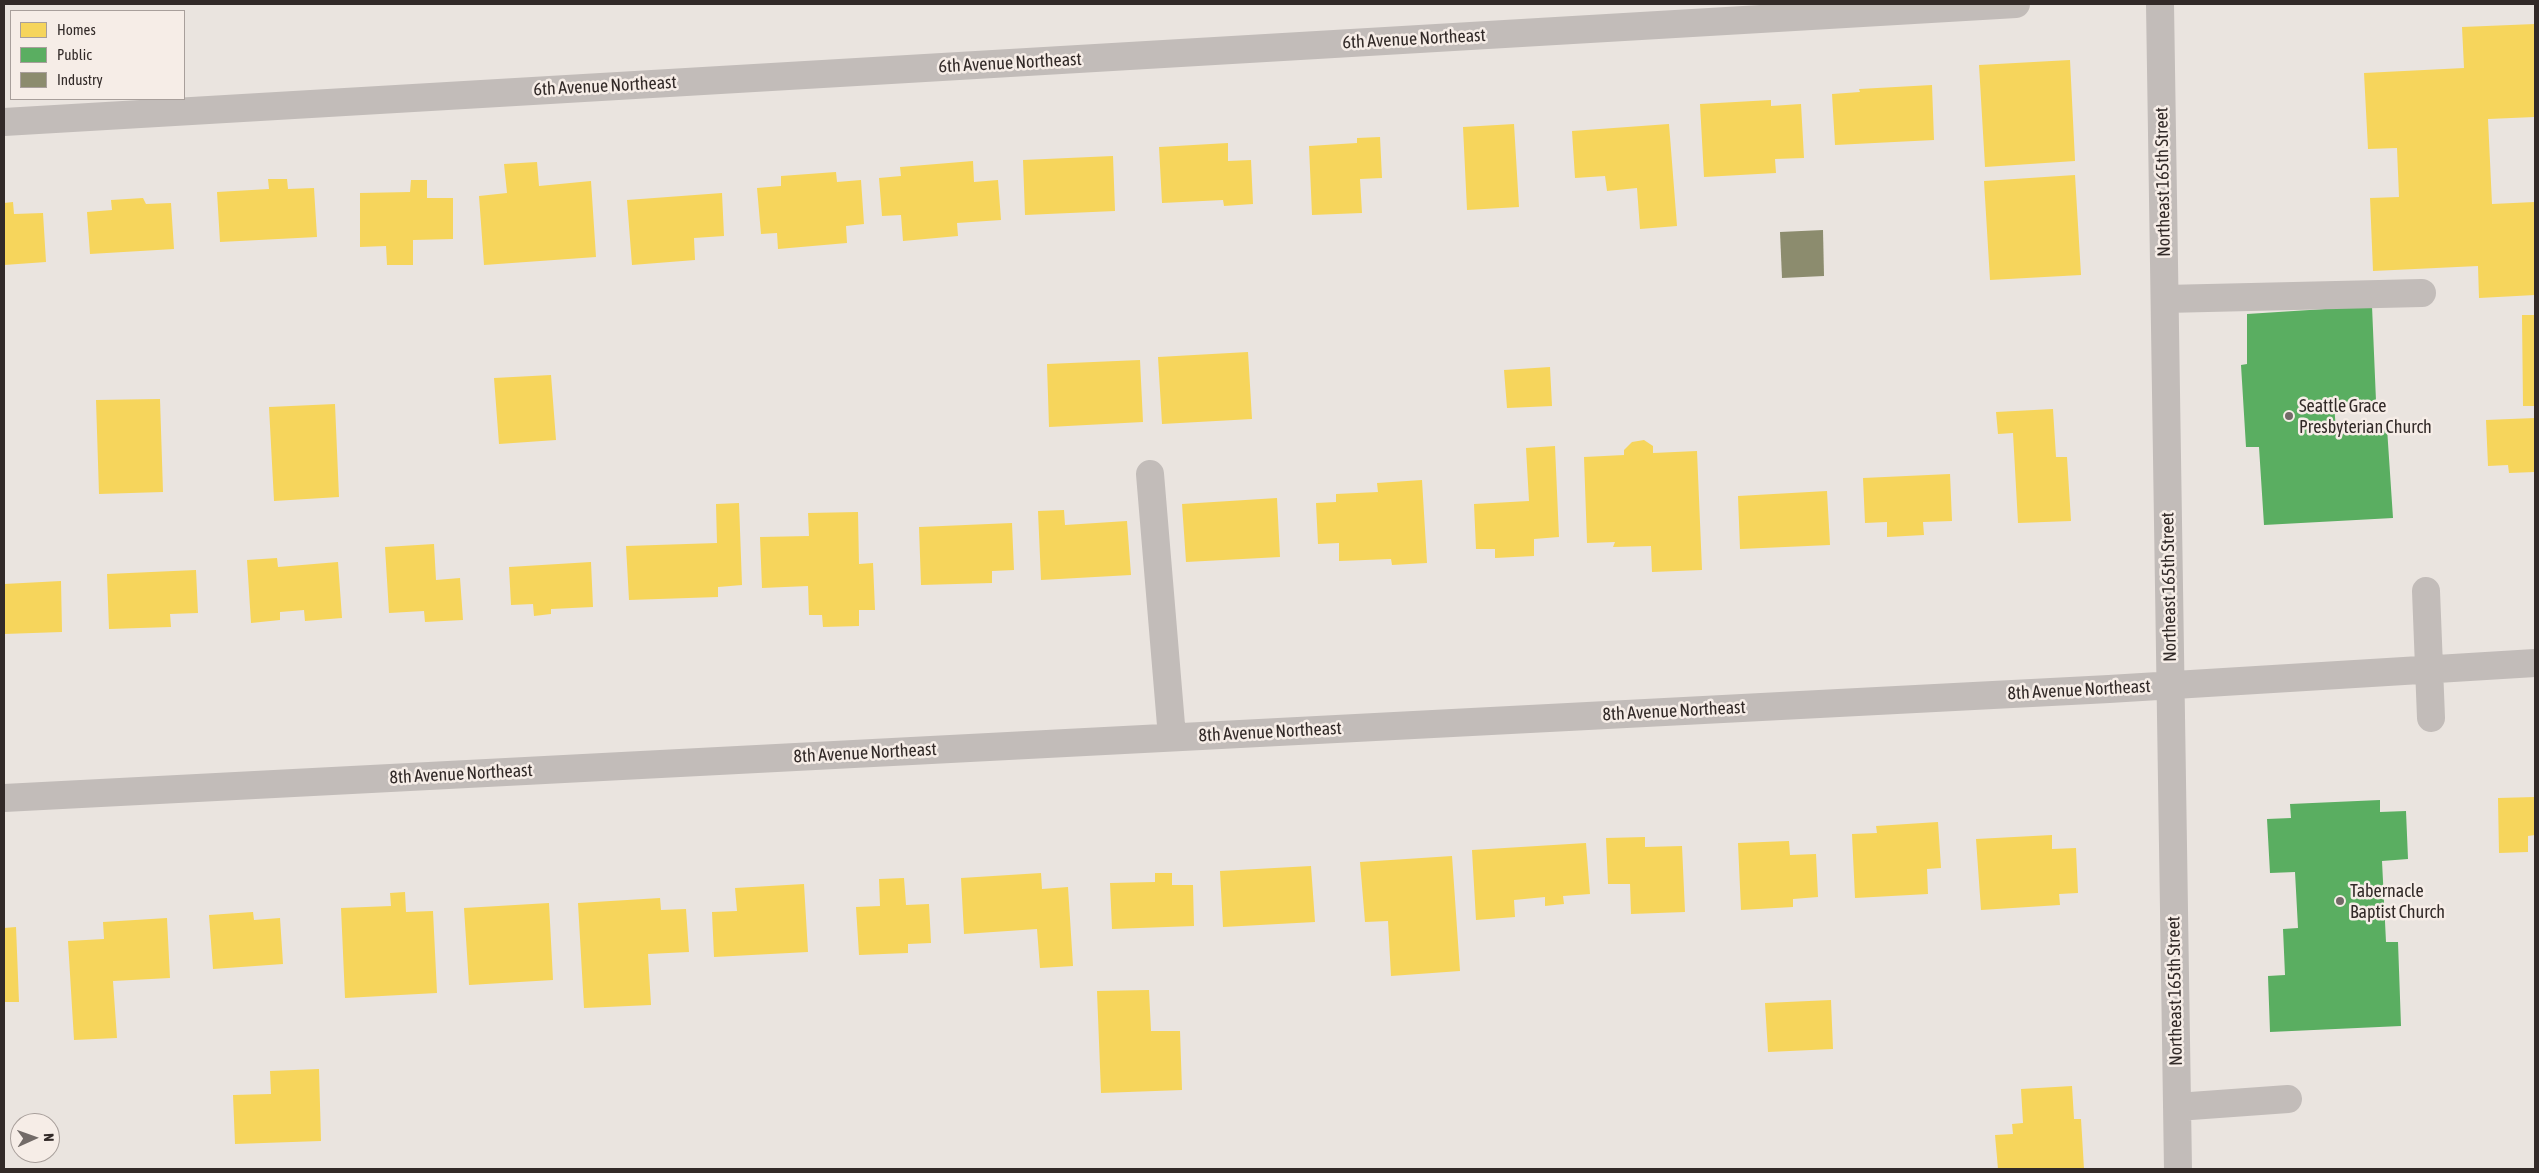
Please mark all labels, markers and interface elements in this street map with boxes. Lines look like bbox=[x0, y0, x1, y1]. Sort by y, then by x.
legend bbox=[10, 10, 185, 100]
text: Homes bbox=[57, 21, 96, 38]
street label: 6th Avenue Northeast bbox=[1342, 24, 1486, 54]
text: Public bbox=[57, 46, 92, 63]
street label: 6th Avenue Northeast bbox=[938, 48, 1082, 78]
text: Industry bbox=[57, 71, 103, 88]
street label: 6th Avenue Northeast bbox=[533, 71, 677, 101]
street label: Northeast 165th Street bbox=[2151, 107, 2175, 257]
place label: Seattle Grace Presbyterian Church bbox=[2299, 395, 2432, 438]
marker: Seattle Grace Presbyterian Church bbox=[2283, 410, 2295, 422]
street label: Northeast 165th Street bbox=[2157, 512, 2181, 662]
street label: 8th Avenue Northeast bbox=[2007, 675, 2151, 705]
street label: 8th Avenue Northeast bbox=[1602, 696, 1746, 726]
street label: 8th Avenue Northeast bbox=[1198, 717, 1342, 747]
street label: 8th Avenue Northeast bbox=[793, 738, 937, 768]
street label: 8th Avenue Northeast bbox=[389, 759, 533, 789]
place label: Tabernacle Baptist Church bbox=[2350, 880, 2445, 922]
marker: Tabernacle Baptist Church bbox=[2334, 895, 2346, 907]
street label: Northeast 165th Street bbox=[2163, 916, 2187, 1066]
north arrow bbox=[10, 1113, 60, 1163]
text: N bbox=[41, 1133, 57, 1142]

